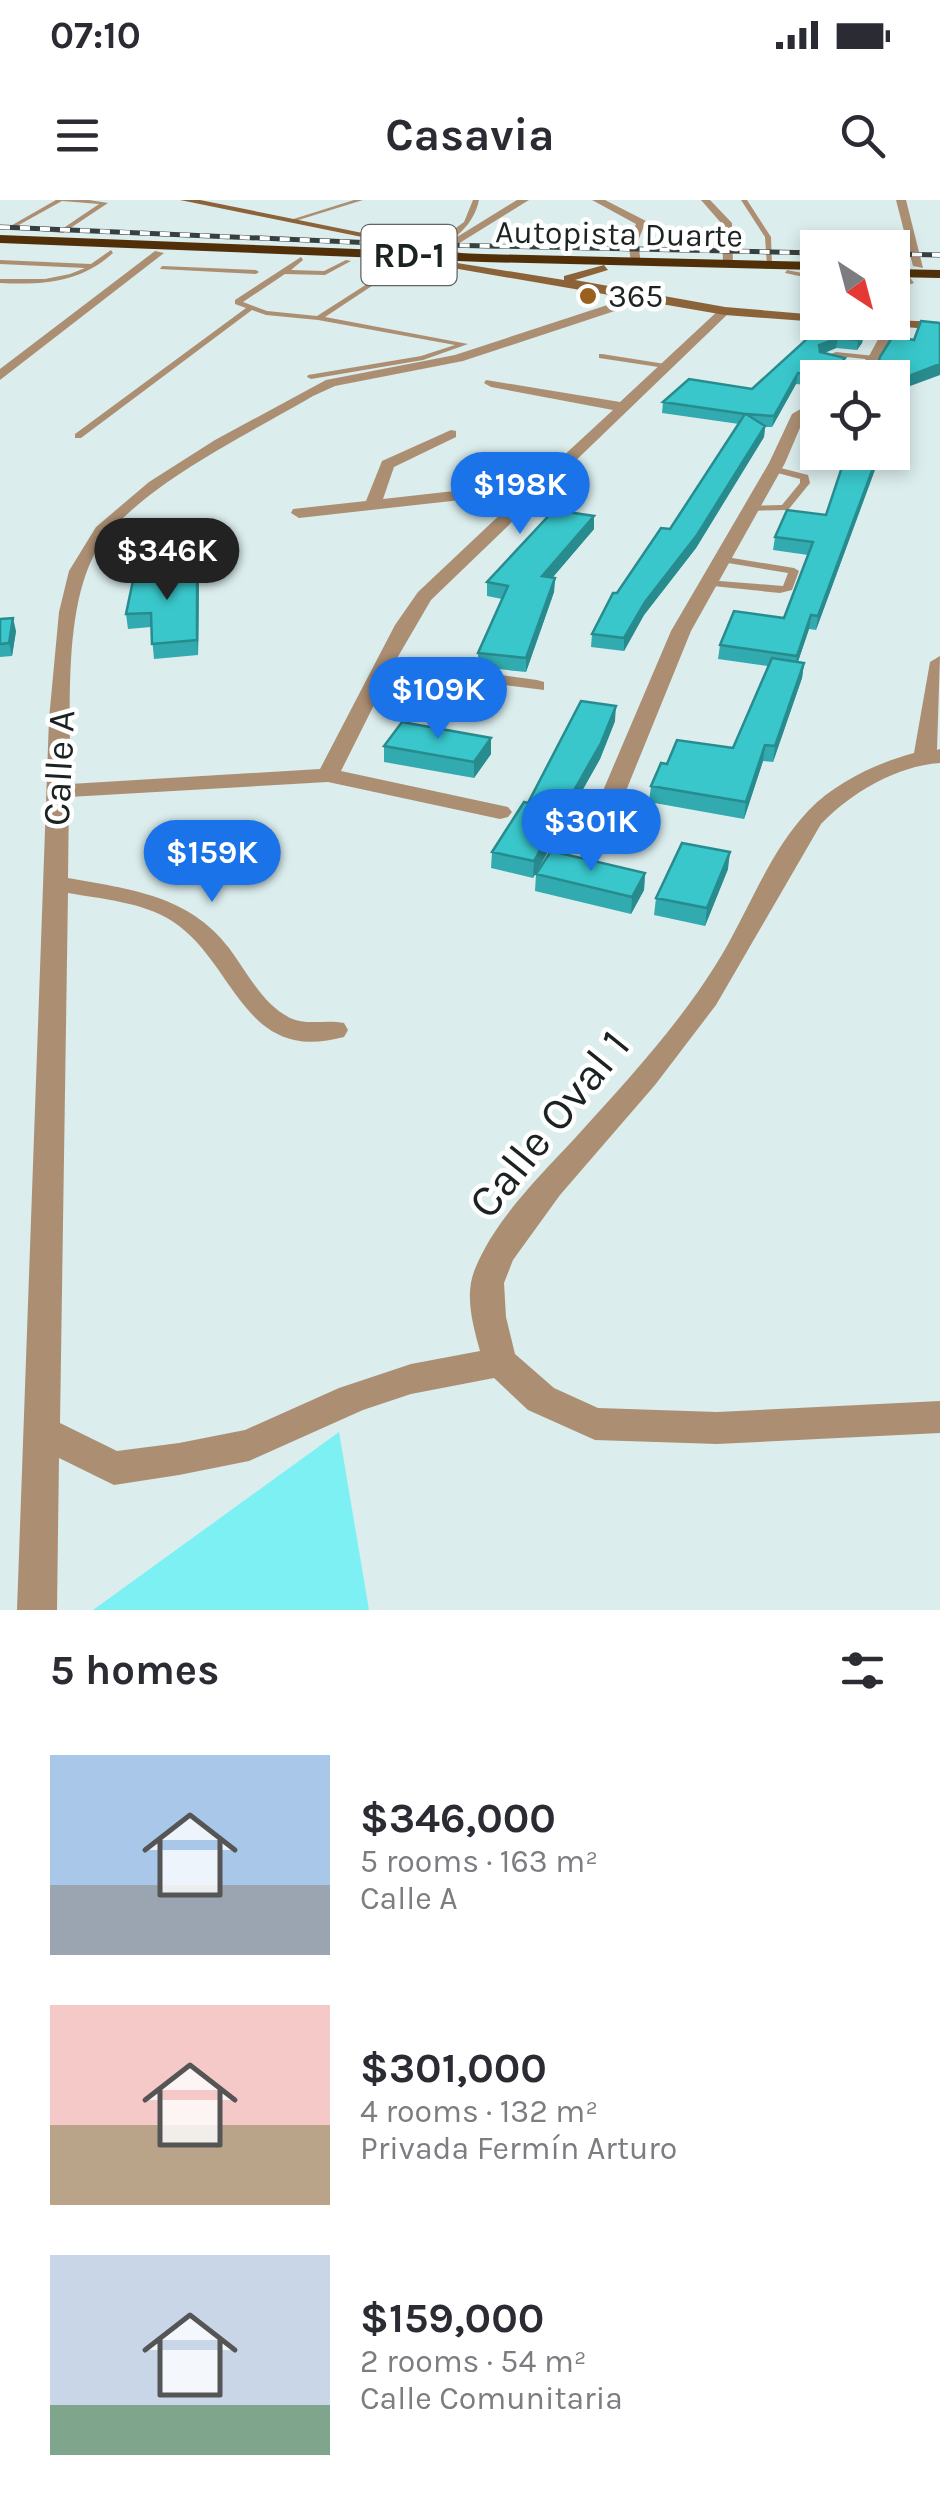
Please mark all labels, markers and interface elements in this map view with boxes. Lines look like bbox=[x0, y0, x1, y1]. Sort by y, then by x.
text: 07:10 bbox=[50, 13, 141, 58]
icon: menu bbox=[50, 108, 105, 163]
icon: search bbox=[835, 108, 890, 163]
text: Casavia bbox=[385, 109, 555, 161]
street label: Autopista Duarte bbox=[495, 213, 743, 255]
road number: RD-1 bbox=[362, 225, 456, 285]
north arrow bbox=[800, 230, 910, 340]
map controls bbox=[800, 230, 910, 470]
place label: 365 bbox=[608, 278, 663, 315]
marker: 365 bbox=[577, 285, 599, 307]
button: locate bbox=[800, 360, 910, 470]
pin: $198K bbox=[450, 452, 590, 537]
text: $198K bbox=[473, 466, 567, 503]
pin: $346K bbox=[97, 518, 237, 603]
text: $346K bbox=[116, 532, 218, 569]
pin: $109K bbox=[368, 657, 508, 742]
text: $109K bbox=[391, 671, 485, 708]
street label: Calle A bbox=[33, 709, 85, 827]
pin: $301K bbox=[521, 789, 661, 874]
text: $301K bbox=[544, 803, 638, 840]
pin: $159K bbox=[142, 820, 282, 905]
text: $159K bbox=[166, 834, 258, 871]
street label: Calle Oval 1 bbox=[458, 1020, 640, 1228]
icon: filters bbox=[835, 1643, 890, 1698]
text: 5 homes bbox=[50, 1645, 219, 1695]
text: $346,000 bbox=[360, 1793, 556, 1843]
icon: home bbox=[130, 1795, 250, 1915]
text: 5 rooms · 163 m² bbox=[360, 1843, 598, 1880]
text: Calle A bbox=[360, 1880, 458, 1917]
text: $301,000 bbox=[360, 2043, 547, 2093]
icon: home bbox=[130, 2045, 250, 2165]
text: 4 rooms · 132 m² bbox=[360, 2093, 598, 2130]
text: Privada Fermín Arturo bbox=[360, 2130, 677, 2167]
text: $159,000 bbox=[360, 2293, 544, 2343]
icon: home bbox=[130, 2295, 250, 2415]
text: 2 rooms · 54 m² bbox=[360, 2343, 587, 2380]
text: Calle Comunitaria bbox=[360, 2380, 623, 2417]

